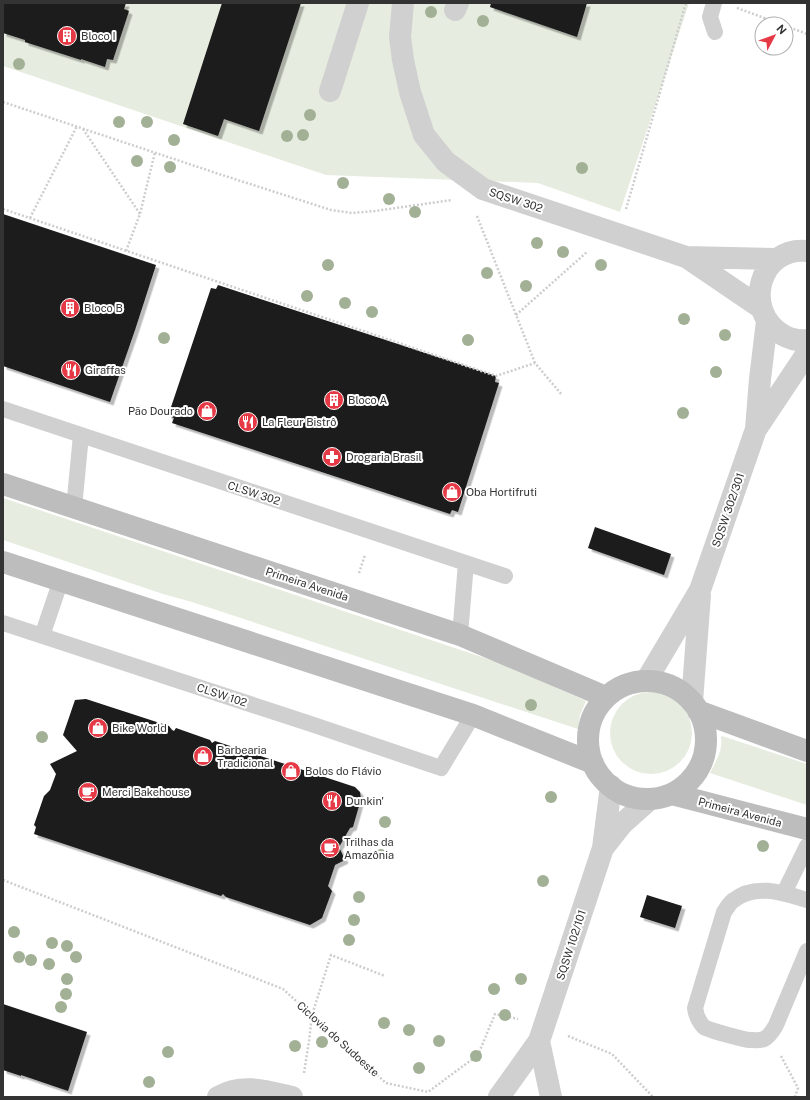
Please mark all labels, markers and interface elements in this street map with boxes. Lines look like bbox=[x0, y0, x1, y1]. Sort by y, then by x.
north arrow bbox=[754, 16, 794, 56]
text: N bbox=[774, 22, 789, 37]
building icon: Bloco I bbox=[56, 25, 78, 47]
place label: Bloco I bbox=[81, 30, 116, 42]
street label: SQSW 302 bbox=[488, 186, 545, 214]
building icon: Bloco B bbox=[59, 297, 81, 319]
place label: Bloco B bbox=[84, 302, 123, 314]
restaurant icon: Giraffas bbox=[60, 359, 82, 381]
place label: Giraffas bbox=[85, 364, 126, 376]
building icon: Bloco A bbox=[323, 389, 345, 411]
place label: Bloco A bbox=[348, 394, 387, 406]
shop icon: Pão Dourado bbox=[196, 400, 218, 422]
place label: Pão Dourado bbox=[128, 405, 193, 417]
restaurant icon: La Fleur Bistrô bbox=[237, 411, 259, 433]
place label: La Fleur Bistrô bbox=[262, 416, 336, 428]
pharmacy icon: Drogaria Brasil bbox=[321, 446, 343, 468]
place label: Drogaria Brasil bbox=[346, 451, 422, 463]
street label: SQSW 302/301 bbox=[710, 471, 746, 549]
street label: CLSW 302 bbox=[226, 479, 282, 507]
shop icon: Oba Hortifruti bbox=[441, 481, 463, 503]
place label: Oba Hortifruti bbox=[466, 486, 537, 498]
street label: Primeira Avenida bbox=[264, 565, 350, 603]
street label: CLSW 102 bbox=[195, 681, 249, 709]
shop icon: Bike World bbox=[87, 717, 109, 739]
place label: Bike World bbox=[112, 722, 167, 734]
place label: Barbearia Tradicional bbox=[217, 744, 273, 769]
shop icon: Barbearia Tradicional bbox=[192, 745, 214, 767]
shop icon: Bolos do Flávio bbox=[280, 760, 302, 782]
place label: Bolos do Flávio bbox=[305, 765, 382, 777]
cafe icon: Merci Bakehouse bbox=[77, 781, 99, 803]
place label: Merci Bakehouse bbox=[102, 786, 190, 798]
restaurant icon: Dunkin' bbox=[321, 790, 343, 812]
place label: Dunkin' bbox=[346, 795, 384, 807]
street label: Primeira Avenida bbox=[697, 795, 783, 829]
place label: Trilhas da Amazônia bbox=[344, 836, 394, 861]
cafe icon: Trilhas da Amazônia bbox=[319, 837, 341, 859]
street label: SQSW 102/101 bbox=[554, 908, 588, 982]
street label: Ciclovia do Sudoeste bbox=[295, 999, 381, 1079]

